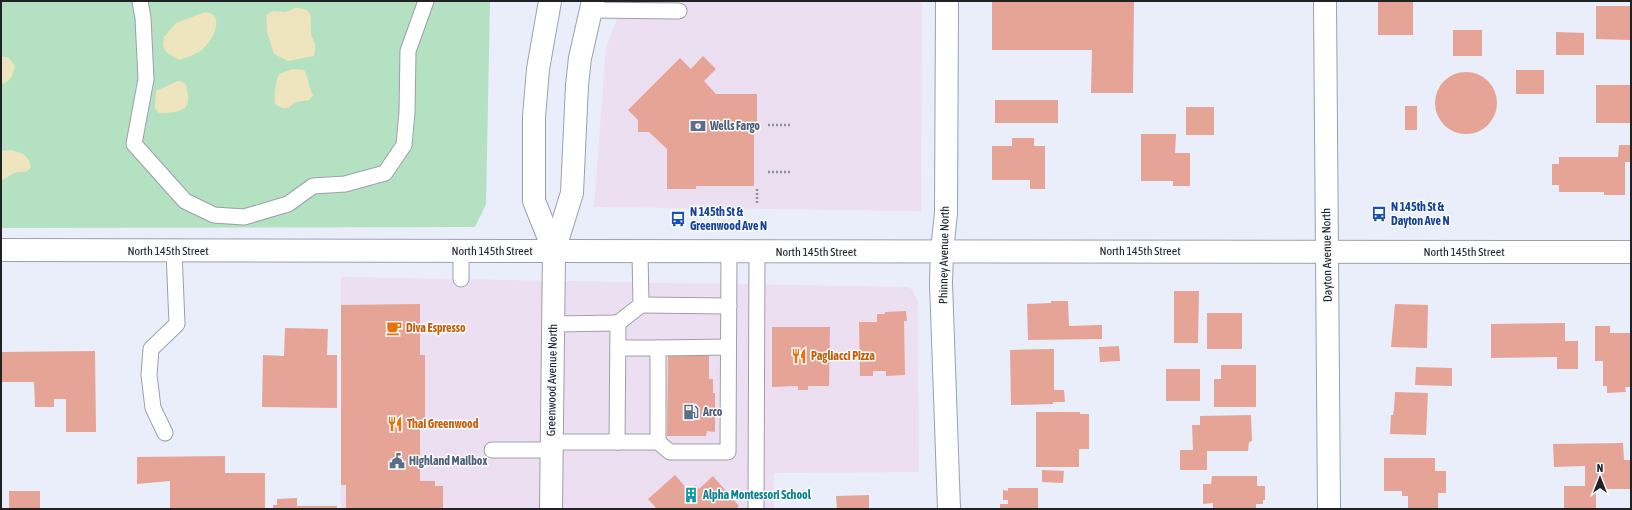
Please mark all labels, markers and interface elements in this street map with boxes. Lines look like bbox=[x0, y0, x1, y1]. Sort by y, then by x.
bank icon: Wells Fargo bbox=[689, 117, 707, 135]
place label: Wells Fargo bbox=[709, 119, 760, 133]
place label: N 145th St & Dayton Ave N bbox=[1391, 200, 1450, 228]
place label: N 145th St & Greenwood Ave N bbox=[690, 205, 767, 233]
bus stop icon: N 145th St & Dayton Ave N bbox=[1370, 205, 1388, 223]
street label: Phinney Avenue North bbox=[936, 206, 952, 304]
street label: Dayton Avenue North bbox=[1319, 208, 1335, 302]
bus stop icon: N 145th St & Greenwood Ave N bbox=[669, 210, 687, 228]
street label: North 145th Street bbox=[127, 244, 209, 258]
street label: North 145th Street bbox=[451, 244, 533, 258]
street label: North 145th Street bbox=[1099, 244, 1181, 258]
street label: North 145th Street bbox=[775, 245, 857, 259]
street label: North 145th Street bbox=[1423, 245, 1505, 259]
cafe icon: Diva Espresso bbox=[385, 319, 403, 337]
place label: Diva Espresso bbox=[406, 321, 466, 335]
street label: Greenwood Avenue North bbox=[544, 324, 560, 436]
restaurant icon: Pagliacci Pizza bbox=[790, 347, 808, 365]
place label: Pagliacci Pizza bbox=[811, 349, 875, 363]
fuel station icon: Arco bbox=[682, 403, 700, 421]
place label: Arco bbox=[702, 405, 723, 419]
restaurant icon: Thai Greenwood bbox=[386, 415, 404, 433]
place label: Thai Greenwood bbox=[407, 417, 479, 431]
public building icon: Highland Mailbox bbox=[388, 452, 406, 470]
place label: Highland Mailbox bbox=[409, 454, 487, 468]
north arrow bbox=[1580, 458, 1620, 498]
text: N bbox=[1597, 462, 1603, 474]
building icon: Alpha Montessori School bbox=[682, 486, 700, 504]
place label: Alpha Montessori School bbox=[702, 488, 812, 502]

